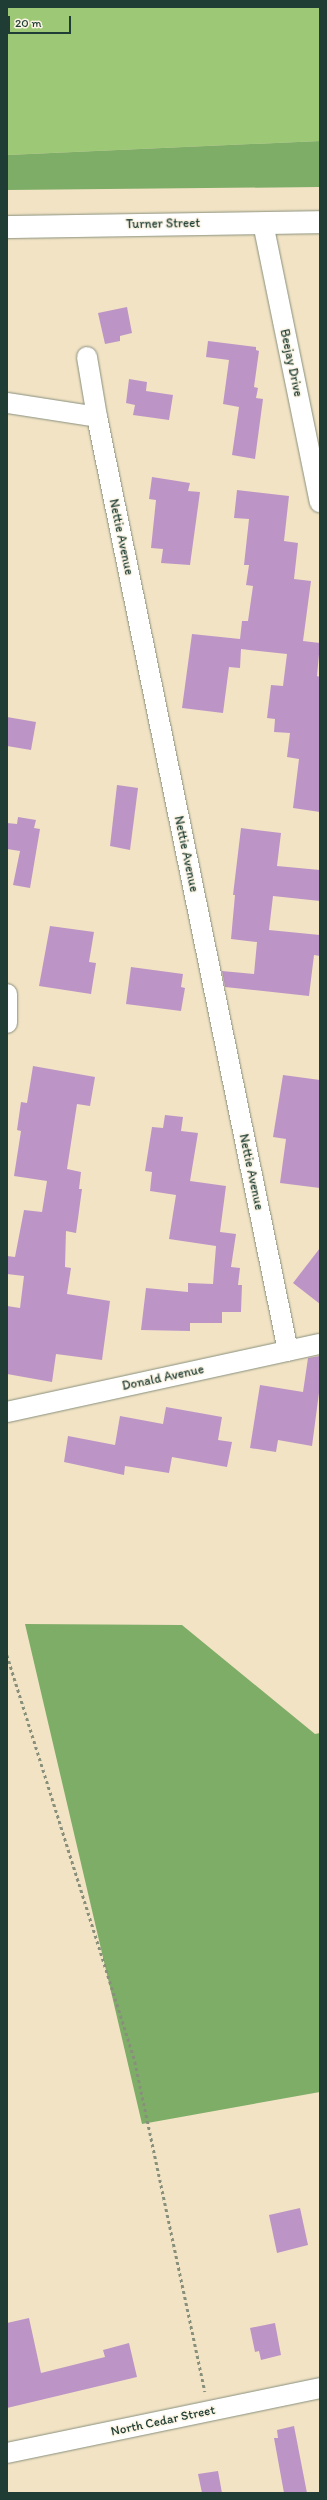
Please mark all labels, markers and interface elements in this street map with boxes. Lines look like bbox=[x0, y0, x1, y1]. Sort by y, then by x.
scale bar bbox=[10, 8, 73, 34]
text: 20 m bbox=[15, 16, 42, 30]
street label: Turner Street bbox=[126, 216, 200, 232]
street label: Beejay Drive bbox=[276, 328, 306, 398]
street label: Nettie Avenue bbox=[105, 498, 137, 576]
street label: Nettie Avenue bbox=[170, 815, 202, 893]
street label: Nettie Avenue bbox=[235, 1133, 267, 1211]
street label: Donald Avenue bbox=[121, 1362, 205, 1394]
street label: North Cedar Street bbox=[110, 2402, 216, 2440]

